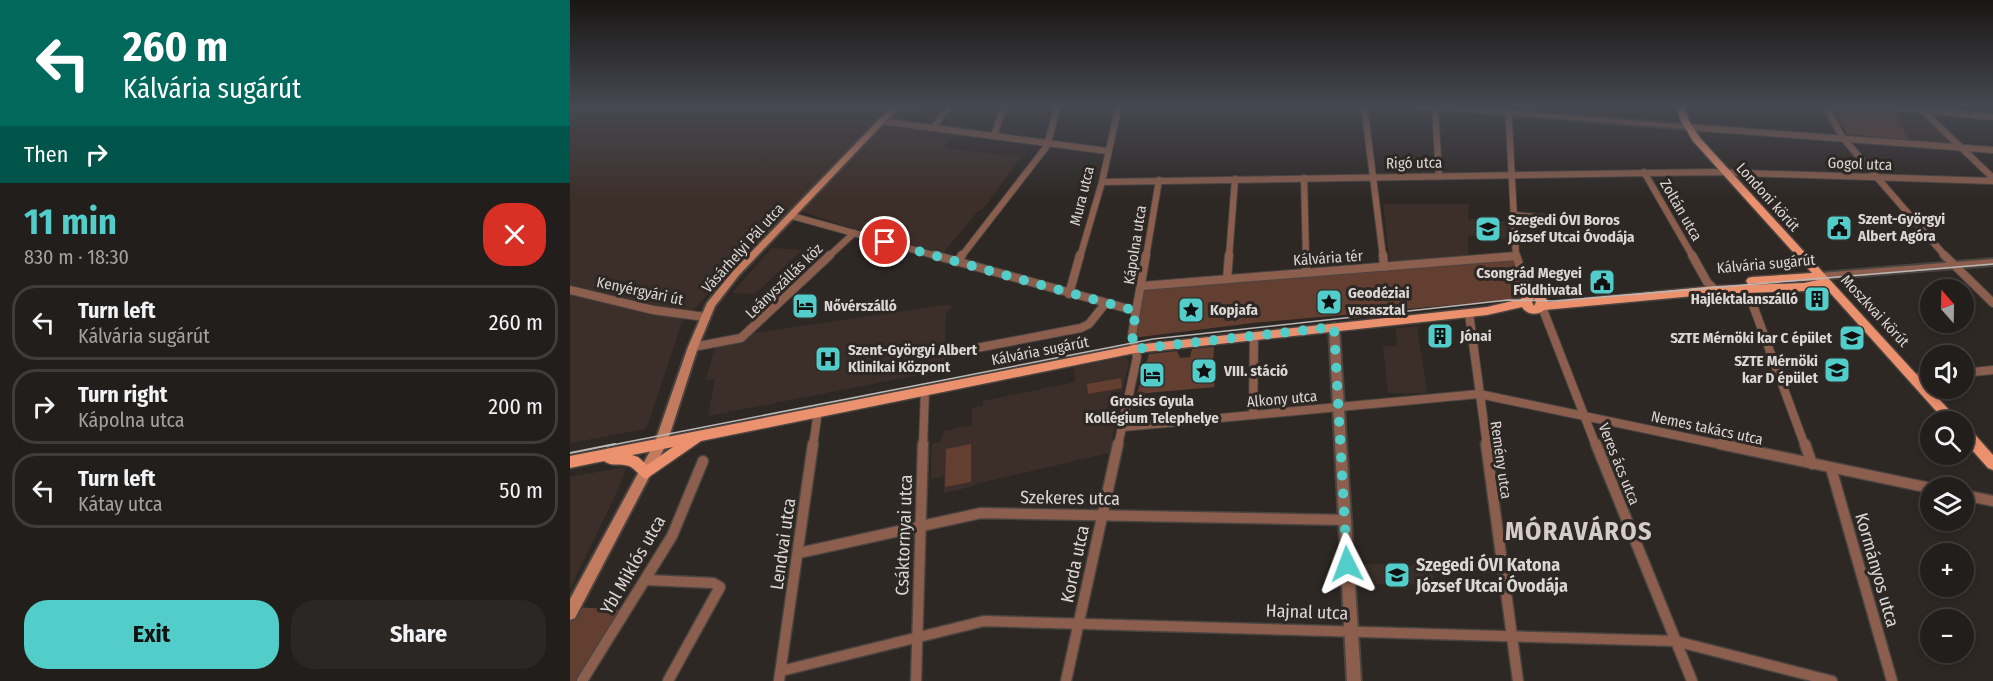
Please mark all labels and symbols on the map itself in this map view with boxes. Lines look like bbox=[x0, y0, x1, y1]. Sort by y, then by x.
street label: Rigó utca bbox=[1386, 154, 1442, 172]
street label: Gogol utca bbox=[1827, 154, 1893, 174]
street label: Londoni körút bbox=[1733, 159, 1804, 235]
street label: Mura utca bbox=[1066, 165, 1098, 227]
street label: Zoltán utca bbox=[1656, 176, 1706, 244]
street label: Vásárhelyi Pál utca bbox=[698, 200, 788, 296]
street label: Kápolna utca bbox=[1120, 204, 1150, 286]
place label: Szent-Györgyi Albert Agóra bbox=[1857, 210, 1945, 245]
place label: Szegedi ÓVI Boros József Utcai Óvodája bbox=[1507, 211, 1635, 246]
public building icon: Szent-Györgyi Albert Agóra bbox=[1824, 213, 1854, 243]
school or university icon: Szegedi ÓVI Boros József Utcai Óvodája bbox=[1473, 214, 1503, 244]
pin bbox=[859, 216, 910, 267]
street label: Leányszállás köz bbox=[742, 240, 826, 322]
street label: Kálvária tér bbox=[1293, 247, 1364, 269]
street label: Kálvária sugárút bbox=[1716, 251, 1816, 277]
place label: Csongrád Megyei Földhivatal bbox=[1476, 264, 1583, 299]
public building icon: Csongrád Megyei Földhivatal bbox=[1587, 267, 1617, 297]
street label: Moszkvai körút bbox=[1837, 271, 1913, 351]
street label: Kenyérgyári út bbox=[595, 273, 685, 309]
north arrow bbox=[1920, 279, 1974, 333]
place label: Geodéziai vasasztal bbox=[1347, 284, 1410, 319]
building icon: Hajléktalanszálló bbox=[1802, 284, 1832, 314]
place icon: Geodéziai vasasztal bbox=[1314, 287, 1344, 317]
place label: Hajléktalanszálló bbox=[1691, 290, 1798, 308]
hotel icon: Nővérszálló bbox=[790, 291, 820, 321]
place icon: Kopjafa bbox=[1176, 295, 1206, 325]
place label: Nővérszálló bbox=[824, 297, 897, 315]
place label: Kopjafa bbox=[1210, 301, 1259, 319]
building icon: Jónai bbox=[1425, 321, 1455, 351]
school or university icon: SZTE Mérnöki kar C épület bbox=[1837, 323, 1867, 353]
place label: Jónai bbox=[1459, 327, 1492, 345]
place label: SZTE Mérnöki kar C épület bbox=[1670, 329, 1833, 347]
street label: Kálvária sugárút bbox=[990, 333, 1090, 369]
place label: Szent-Györgyi Albert Klinikai Központ bbox=[848, 341, 978, 376]
hospital icon: Szent-Györgyi Albert Klinikai Központ bbox=[813, 344, 843, 374]
place label: SZTE Mérnöki kar D épület bbox=[1734, 352, 1819, 387]
school or university icon: SZTE Mérnöki kar D épület bbox=[1822, 355, 1852, 385]
place icon: VIII. stáció bbox=[1189, 356, 1219, 386]
hotel icon: Grosics Gyula Kollégium Telephelye bbox=[1137, 360, 1167, 390]
place label: VIII. stáció bbox=[1223, 362, 1288, 380]
street label: Alkony utca bbox=[1246, 387, 1318, 411]
place label: Grosics Gyula Kollégium Telephelye bbox=[1085, 392, 1219, 427]
street label: Nemes takács utca bbox=[1649, 407, 1765, 449]
street label: Remény utca bbox=[1487, 420, 1515, 500]
street label: Veres ács utca bbox=[1594, 420, 1644, 508]
street label: Csáktornyai utca bbox=[891, 474, 917, 596]
street label: Szekeres utca bbox=[1020, 486, 1120, 510]
street label: Lendvai utca bbox=[766, 497, 800, 591]
street label: Kormányos utca bbox=[1850, 510, 1904, 630]
street label: Ybl Miklós utca bbox=[596, 512, 670, 618]
district label: MÓRAVÁROS bbox=[1505, 515, 1653, 547]
street label: Korda utca bbox=[1056, 523, 1094, 605]
position arrow bbox=[1315, 532, 1379, 596]
place label: Szegedi ÓVI Katona József Utcai Óvodája bbox=[1415, 553, 1568, 597]
school or university icon: Szegedi ÓVI Katona József Utcai Óvodája bbox=[1382, 560, 1412, 590]
street label: Hajnal utca bbox=[1265, 600, 1349, 624]

